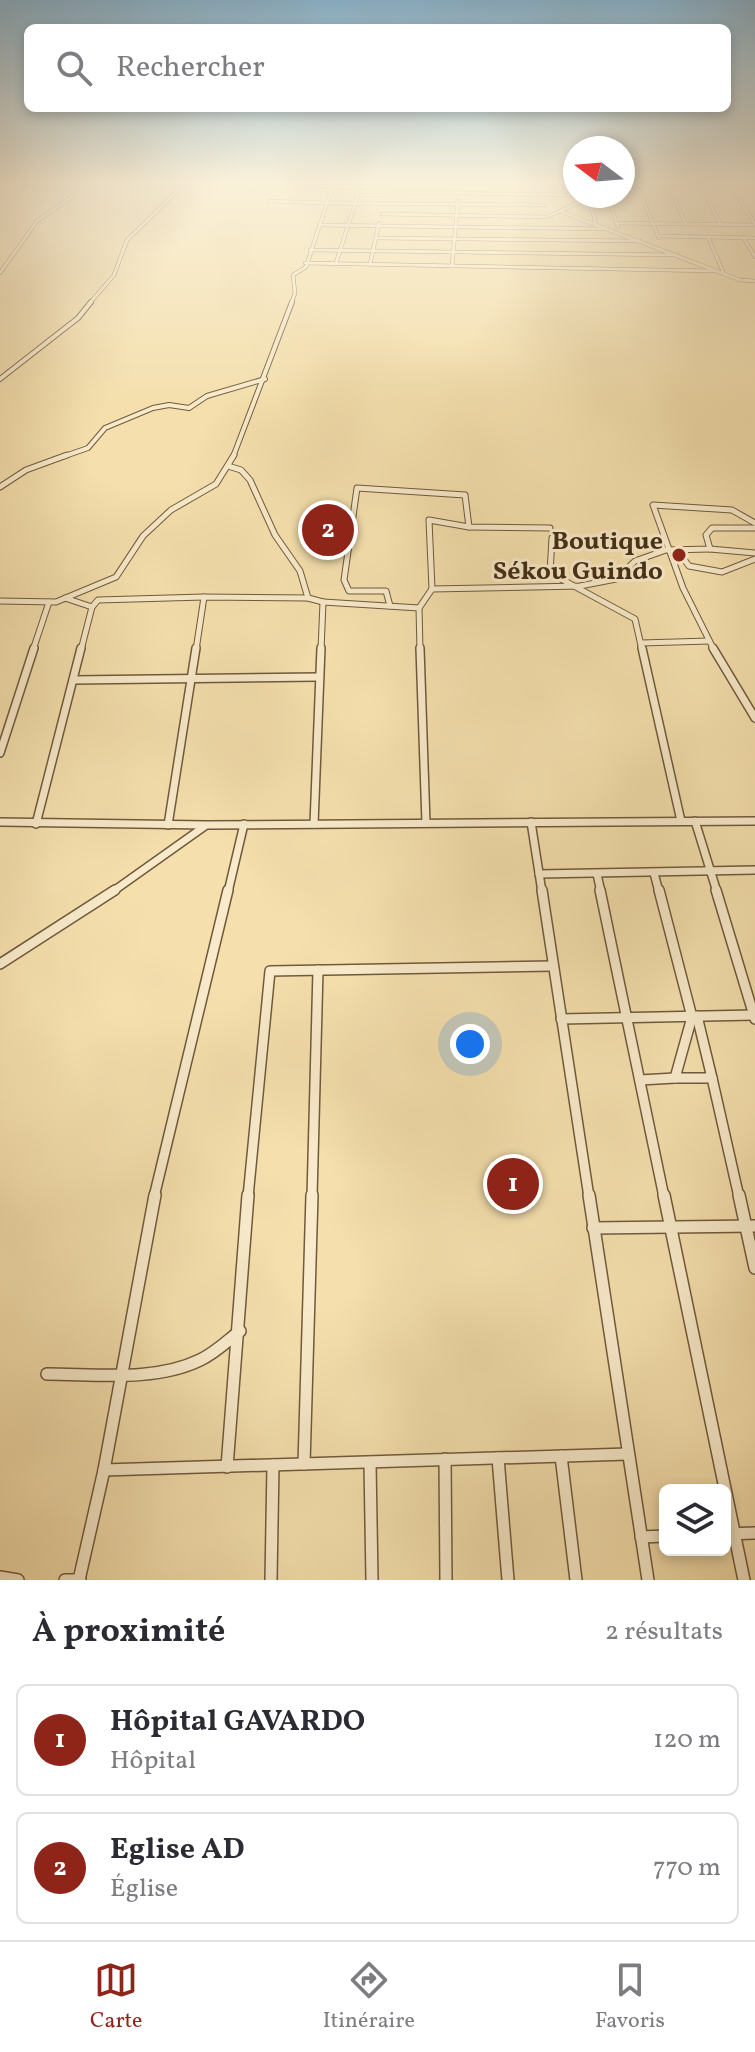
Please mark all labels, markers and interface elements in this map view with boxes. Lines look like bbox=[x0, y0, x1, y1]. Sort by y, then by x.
search box bbox=[24, 24, 731, 112]
icon: search bbox=[52, 46, 96, 90]
text: Rechercher bbox=[116, 47, 265, 89]
north arrow bbox=[563, 136, 635, 208]
pin: 2 bbox=[302, 500, 354, 560]
place label: Boutique Sékou Guindo bbox=[493, 524, 663, 590]
marker: Boutique Sékou Guindo bbox=[670, 546, 688, 564]
your location bbox=[450, 1024, 490, 1064]
pin: 1 bbox=[487, 1154, 539, 1214]
map controls bbox=[659, 1484, 731, 1556]
button: layers bbox=[659, 1484, 731, 1556]
text: À proximité bbox=[32, 1609, 225, 1656]
text: 2 résultats bbox=[605, 1614, 723, 1650]
text: Hôpital GAVARDO bbox=[110, 1701, 365, 1743]
text: 1 bbox=[55, 1722, 65, 1758]
text: 120 m bbox=[653, 1722, 721, 1758]
text: Hôpital bbox=[110, 1743, 196, 1779]
text: Eglise AD bbox=[110, 1829, 245, 1871]
text: 2 bbox=[53, 1850, 67, 1886]
text: 770 m bbox=[653, 1850, 721, 1886]
text: Église bbox=[110, 1871, 178, 1907]
tab: Carte bbox=[90, 1958, 143, 2037]
tab: Itinéraire bbox=[323, 1958, 415, 2037]
tab: Favoris bbox=[595, 1958, 665, 2037]

